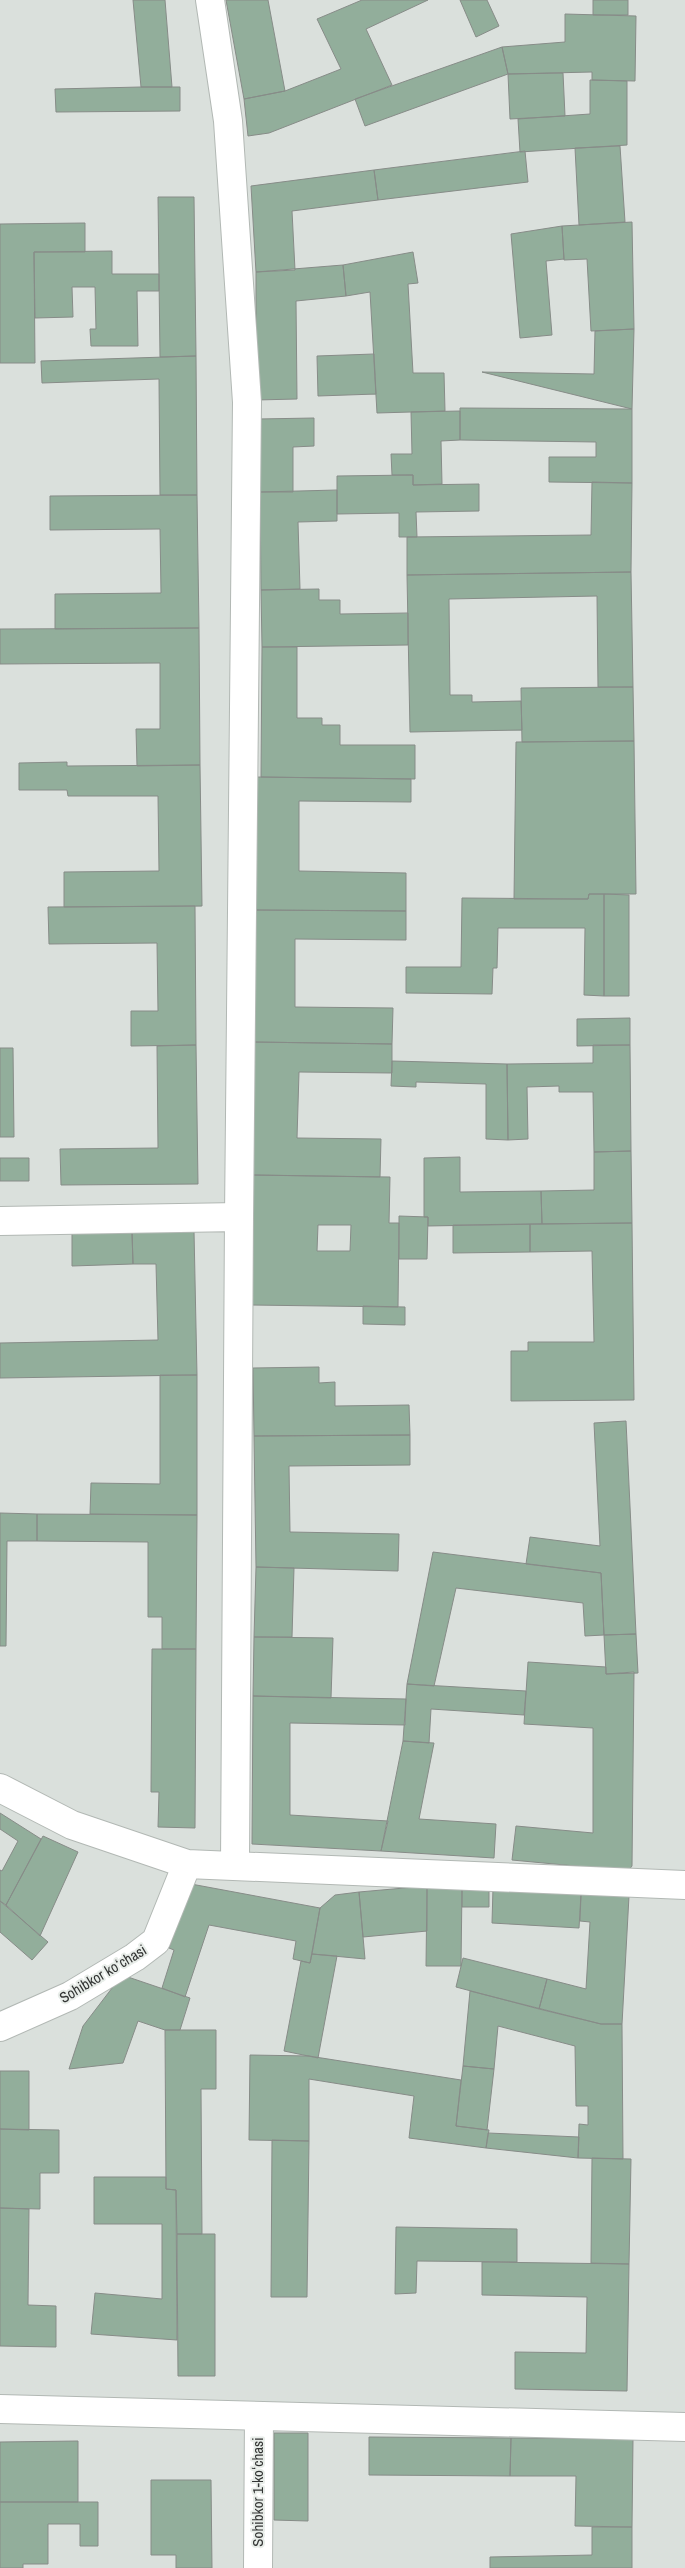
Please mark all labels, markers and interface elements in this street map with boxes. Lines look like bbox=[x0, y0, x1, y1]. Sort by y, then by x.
street label: Sohibkor koʻchasi bbox=[55, 1939, 150, 2008]
street label: Sohibkor 1-koʻchasi bbox=[247, 2437, 268, 2547]

